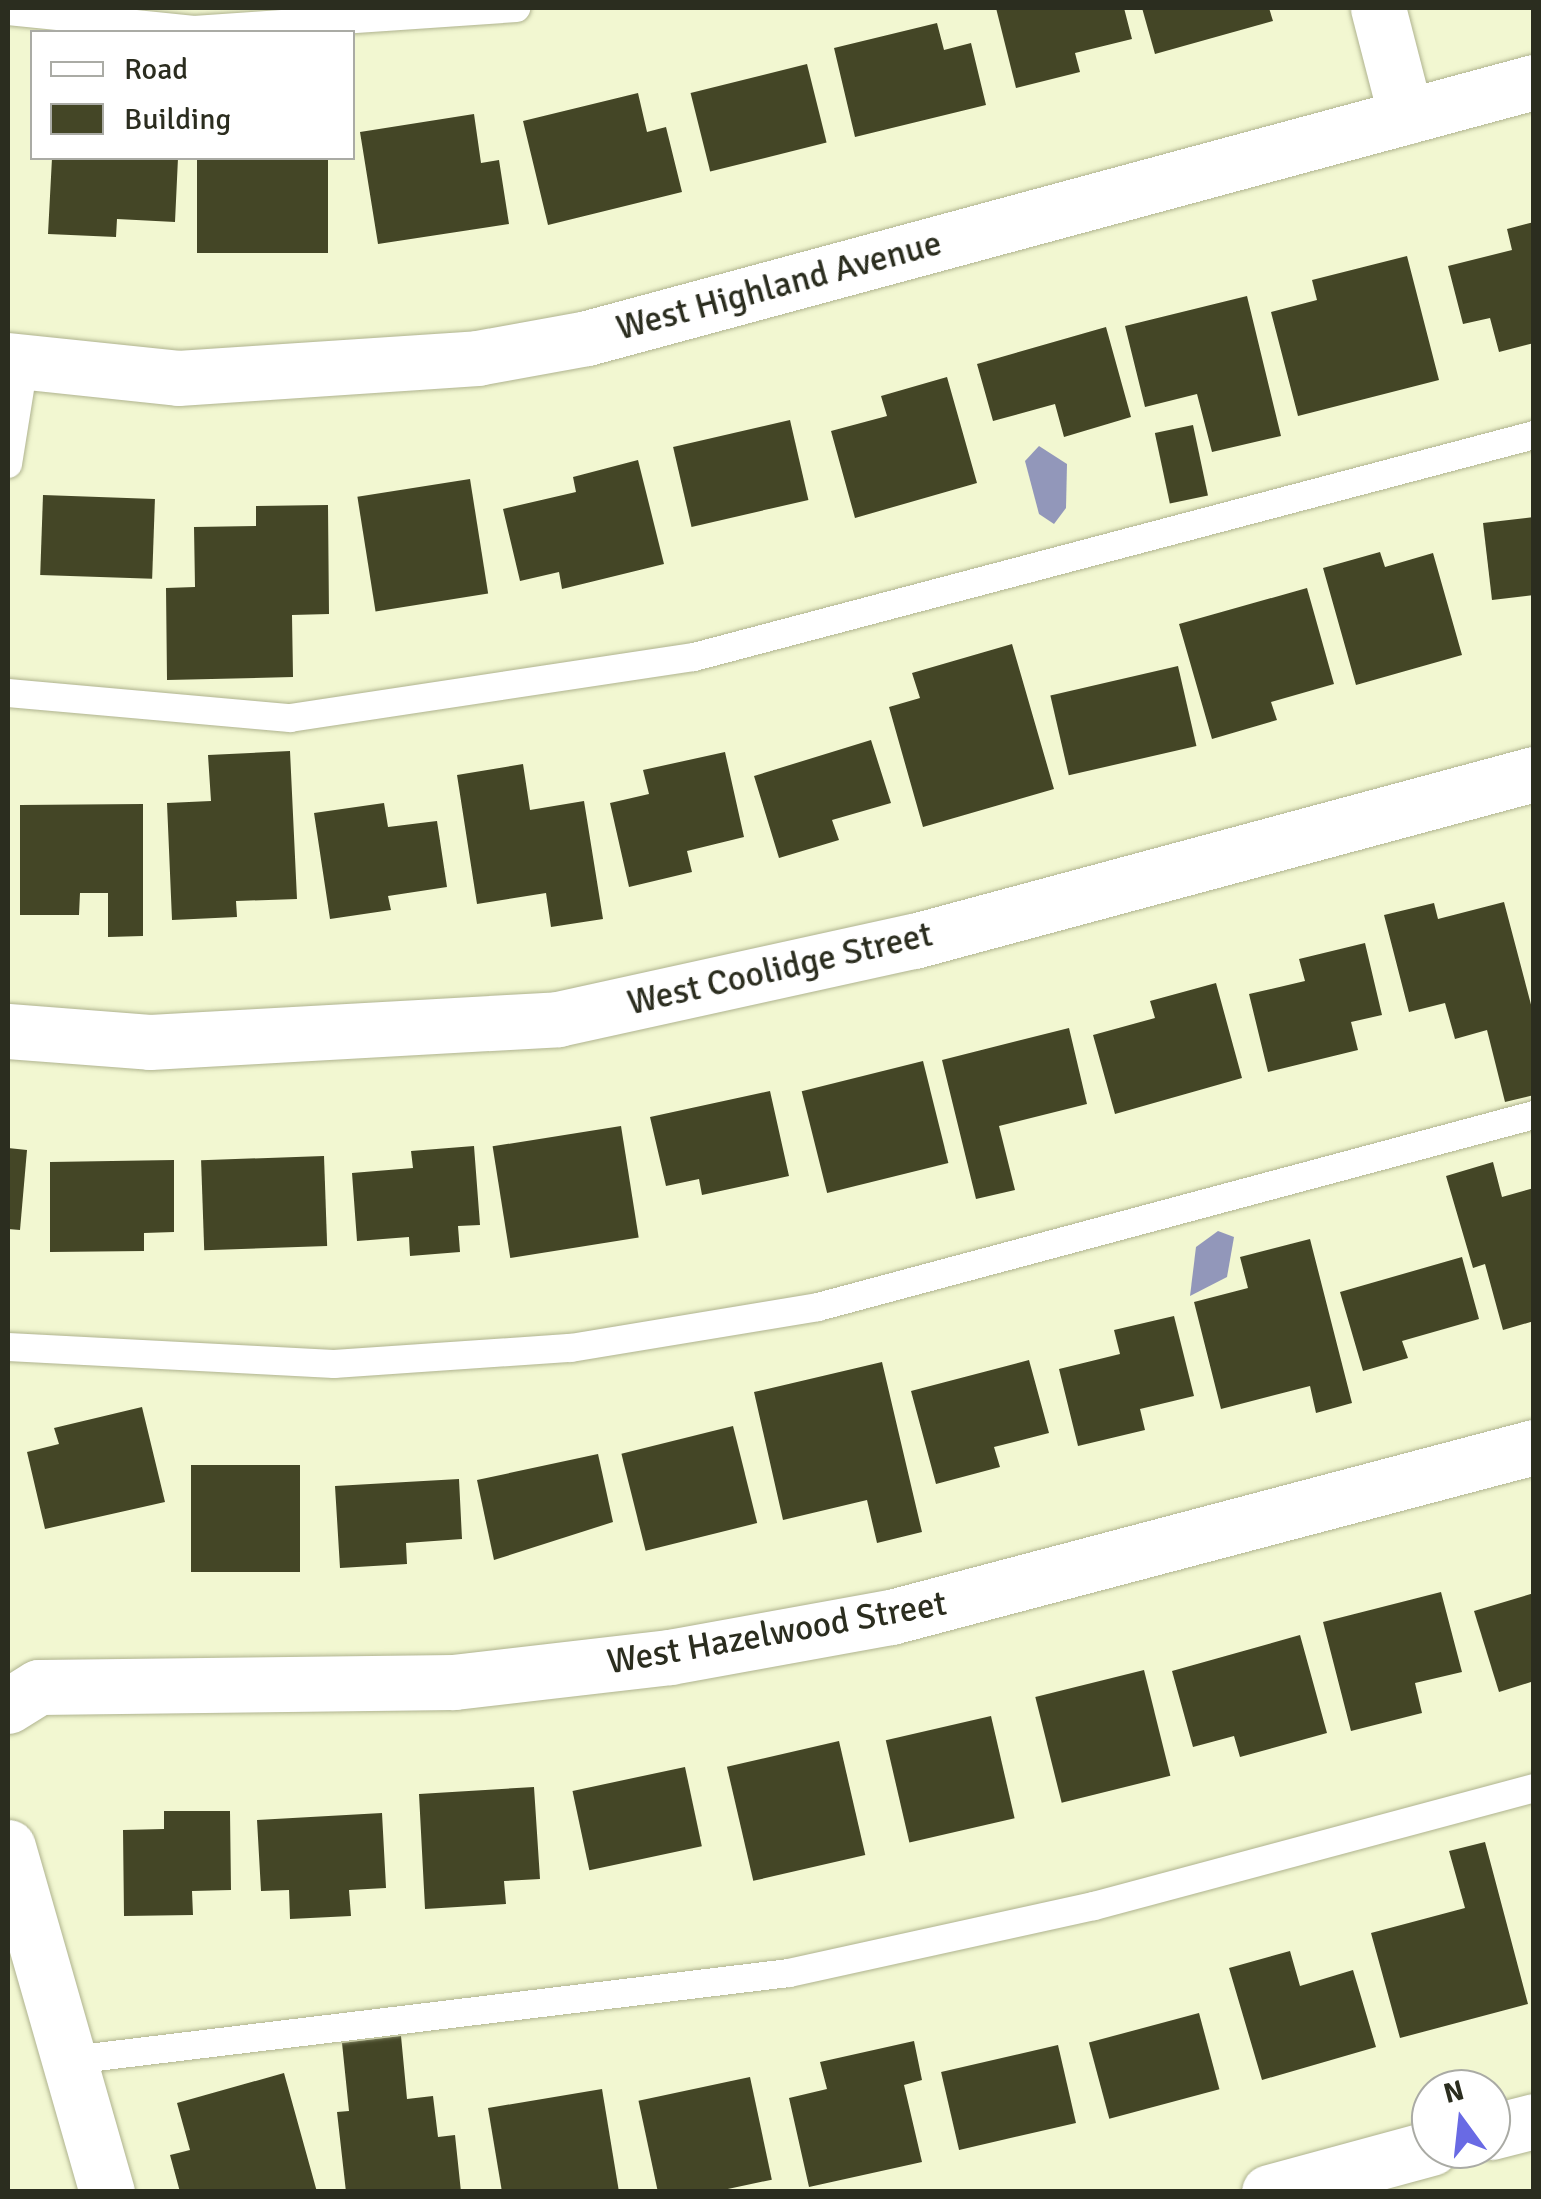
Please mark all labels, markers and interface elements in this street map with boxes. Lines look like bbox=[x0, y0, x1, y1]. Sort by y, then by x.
legend bbox=[30, 30, 355, 160]
text: Road bbox=[124, 51, 188, 88]
text: Building bbox=[124, 101, 231, 138]
street label: West Highland Avenue bbox=[612, 222, 946, 350]
street label: West Coolidge Street bbox=[624, 914, 936, 1024]
street label: West Hazelwood Street bbox=[604, 1582, 950, 1684]
north arrow bbox=[1411, 2069, 1511, 2169]
text: N bbox=[1440, 2073, 1468, 2111]

